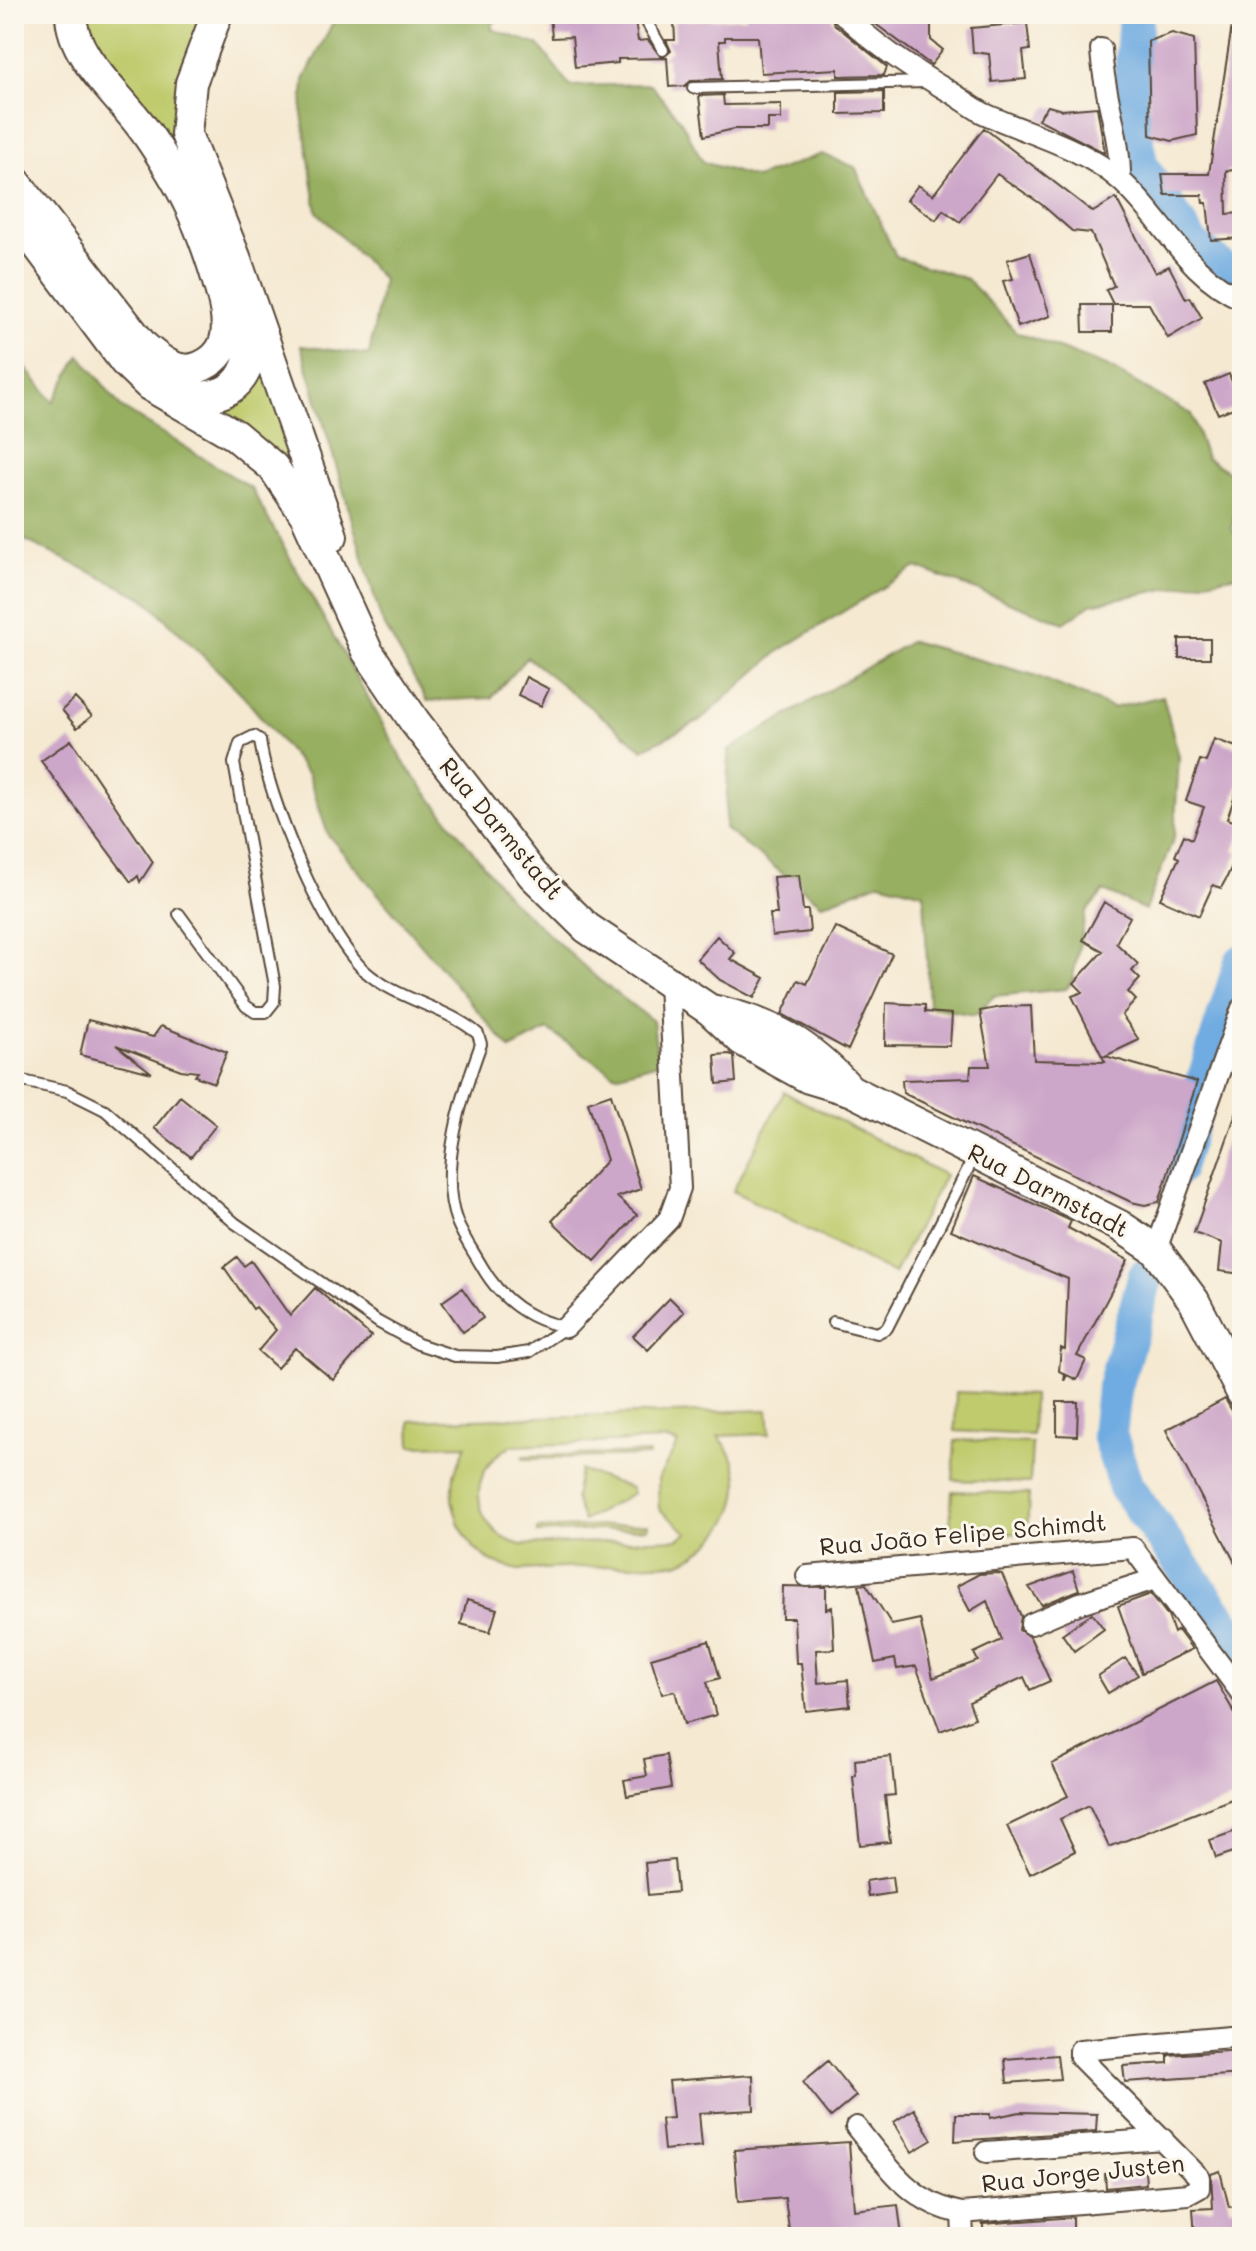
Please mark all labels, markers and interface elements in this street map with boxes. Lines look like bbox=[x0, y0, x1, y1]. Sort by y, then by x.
street label: Rua Darmstadt bbox=[433, 750, 571, 906]
street label: Rua Darmstadt bbox=[963, 1136, 1134, 1244]
street label: Rua João Felipe Schimdt bbox=[818, 1506, 1108, 1561]
street label: Rua Jorge Justen bbox=[980, 2146, 1186, 2199]

